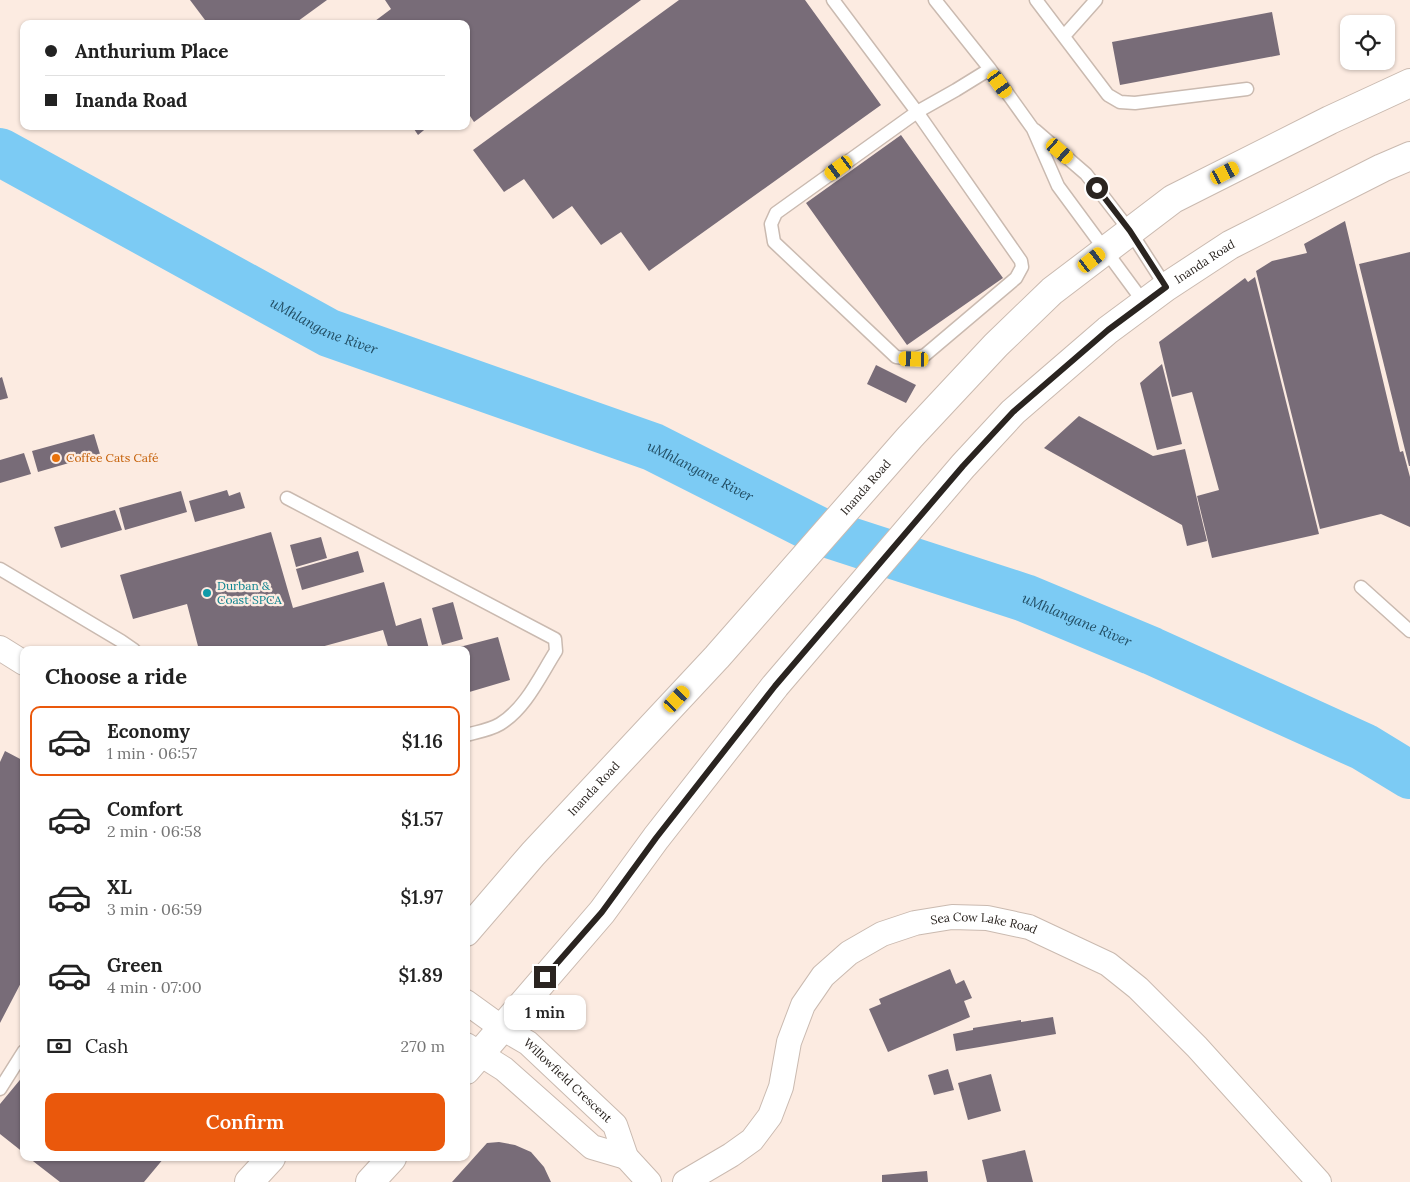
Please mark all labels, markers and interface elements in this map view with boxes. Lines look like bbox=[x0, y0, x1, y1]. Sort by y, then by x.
map controls bbox=[1340, 15, 1395, 70]
button: locate bbox=[1340, 15, 1395, 70]
text: Anthurium Place bbox=[75, 39, 228, 63]
car bbox=[985, 67, 1014, 101]
text: Inanda Road bbox=[75, 88, 187, 112]
car bbox=[1043, 135, 1076, 167]
car bbox=[822, 153, 855, 183]
car bbox=[1208, 160, 1241, 186]
route start bbox=[1086, 177, 1108, 199]
street label: Inanda Road bbox=[1171, 236, 1237, 286]
car bbox=[1075, 245, 1108, 275]
water label: uMhlangane River bbox=[267, 293, 381, 359]
car bbox=[898, 351, 929, 367]
water label: uMhlangane River bbox=[645, 437, 757, 506]
place label: Coffee Cats Café bbox=[66, 450, 159, 465]
marker: Coffee Cats Café bbox=[50, 452, 62, 464]
street label: Inanda Road bbox=[837, 456, 894, 518]
place label: Durban & Coast SPCA bbox=[217, 578, 282, 607]
marker: Durban & Coast SPCA bbox=[201, 587, 213, 599]
water label: uMhlangane River bbox=[1020, 589, 1135, 651]
text: Choose a ride bbox=[45, 662, 187, 690]
car bbox=[661, 683, 692, 715]
icon: car bbox=[47, 719, 92, 764]
text: Economy bbox=[107, 719, 190, 743]
text: $1.16 bbox=[402, 729, 443, 753]
text: 1 min · 06:57 bbox=[107, 743, 197, 763]
street label: Inanda Road bbox=[564, 758, 623, 819]
icon: car bbox=[47, 797, 92, 842]
text: Comfort bbox=[107, 797, 183, 821]
text: $1.57 bbox=[401, 807, 443, 831]
text: 2 min · 06:58 bbox=[107, 821, 202, 841]
icon: car bbox=[47, 875, 92, 920]
text: XL bbox=[107, 875, 132, 899]
text: $1.97 bbox=[401, 885, 443, 909]
text: 3 min · 06:59 bbox=[107, 899, 202, 919]
street label: Sea Cow Lake Road bbox=[929, 909, 1040, 937]
icon: car bbox=[47, 953, 92, 998]
text: Green bbox=[107, 953, 163, 977]
text: $1.89 bbox=[399, 963, 443, 987]
route end bbox=[534, 966, 556, 988]
text: 4 min · 07:00 bbox=[107, 977, 202, 997]
callout: 1 min bbox=[504, 994, 586, 1030]
text: 1 min bbox=[525, 1002, 565, 1022]
icon: cash bbox=[45, 1032, 73, 1060]
text: Cash bbox=[85, 1034, 128, 1058]
street label: Willowfield Crescent bbox=[521, 1035, 616, 1126]
text: 270 m bbox=[401, 1036, 445, 1056]
button: Confirm bbox=[45, 1093, 445, 1151]

